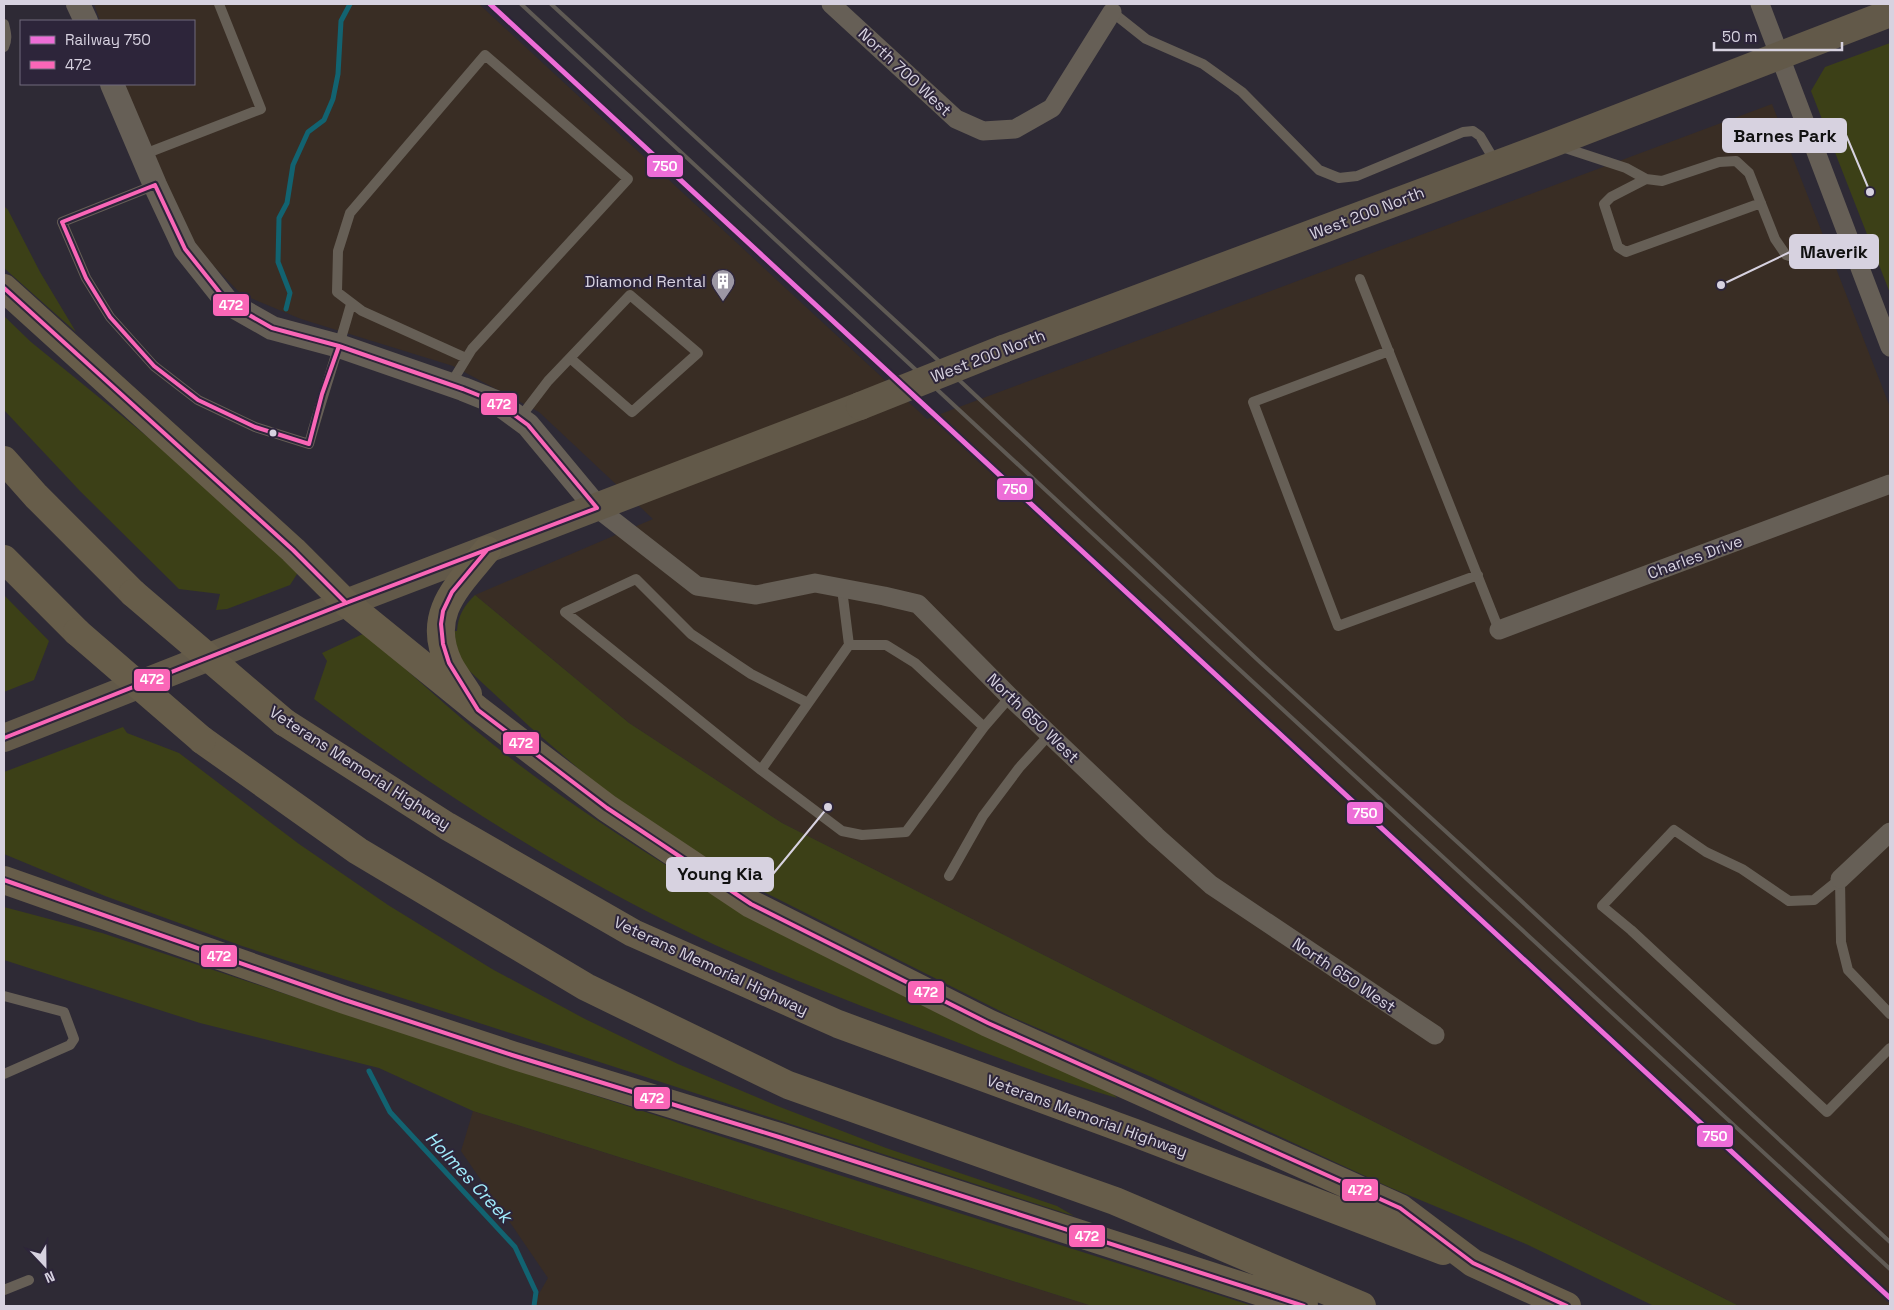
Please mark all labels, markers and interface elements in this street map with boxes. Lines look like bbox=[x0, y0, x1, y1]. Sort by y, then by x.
legend bbox=[20, 20, 195, 85]
scale bar bbox=[1714, 20, 1842, 52]
street label: North 700 West bbox=[854, 23, 956, 121]
text: 50 m bbox=[1722, 27, 1757, 46]
text: Railway 750 bbox=[65, 30, 151, 49]
text: 472 bbox=[65, 55, 91, 74]
callout: Barnes Park bbox=[1723, 119, 1846, 152]
text: Barnes Park bbox=[1733, 124, 1837, 147]
line badge: 750 bbox=[646, 154, 684, 178]
text: 750 bbox=[652, 157, 678, 175]
street label: West 200 North bbox=[1307, 182, 1427, 244]
callout: Maverik bbox=[1790, 235, 1878, 268]
text: Maverik bbox=[1800, 240, 1868, 263]
building icon: Diamond Rental bbox=[710, 268, 736, 302]
place label: Diamond Rental bbox=[585, 271, 706, 292]
line badge: 472 bbox=[212, 293, 250, 317]
text: 472 bbox=[219, 296, 243, 314]
street label: West 200 North bbox=[928, 325, 1048, 387]
line badge: 472 bbox=[480, 392, 518, 416]
text: 472 bbox=[487, 395, 511, 413]
unlabelled marker bbox=[268, 428, 278, 438]
line badge: 750 bbox=[996, 477, 1034, 501]
text: 750 bbox=[1002, 480, 1028, 498]
street label: Charles Drive bbox=[1645, 530, 1745, 584]
line badge: 472 bbox=[133, 668, 171, 692]
street label: North 650 West bbox=[982, 669, 1084, 767]
text: 472 bbox=[140, 670, 164, 688]
street label: Veterans Memorial Highway bbox=[265, 701, 455, 835]
line badge: 472 bbox=[502, 731, 540, 755]
text: 472 bbox=[509, 734, 533, 752]
line badge: 750 bbox=[1346, 801, 1384, 825]
text: 750 bbox=[1352, 804, 1378, 822]
callout: Young Kia bbox=[667, 858, 773, 891]
text: Young Kia bbox=[677, 862, 763, 885]
street label: Veterans Memorial Highway bbox=[610, 912, 812, 1020]
street label: North 650 West bbox=[1288, 933, 1400, 1017]
line badge: 472 bbox=[200, 944, 238, 968]
text: 472 bbox=[207, 947, 231, 965]
line badge: 472 bbox=[907, 980, 945, 1004]
text: 472 bbox=[914, 983, 938, 1001]
street label: Veterans Memorial Highway bbox=[984, 1070, 1190, 1162]
line badge: 472 bbox=[633, 1086, 671, 1110]
text: 472 bbox=[640, 1089, 664, 1107]
line badge: 750 bbox=[1696, 1124, 1734, 1148]
water label: Holmes Creek bbox=[421, 1127, 519, 1229]
text: 750 bbox=[1702, 1127, 1728, 1145]
line badge: 472 bbox=[1341, 1178, 1379, 1202]
text: 472 bbox=[1348, 1181, 1372, 1199]
line badge: 472 bbox=[1068, 1224, 1106, 1248]
text: 472 bbox=[1075, 1227, 1099, 1245]
north arrow bbox=[20, 1240, 70, 1290]
text: N bbox=[42, 1267, 58, 1287]

